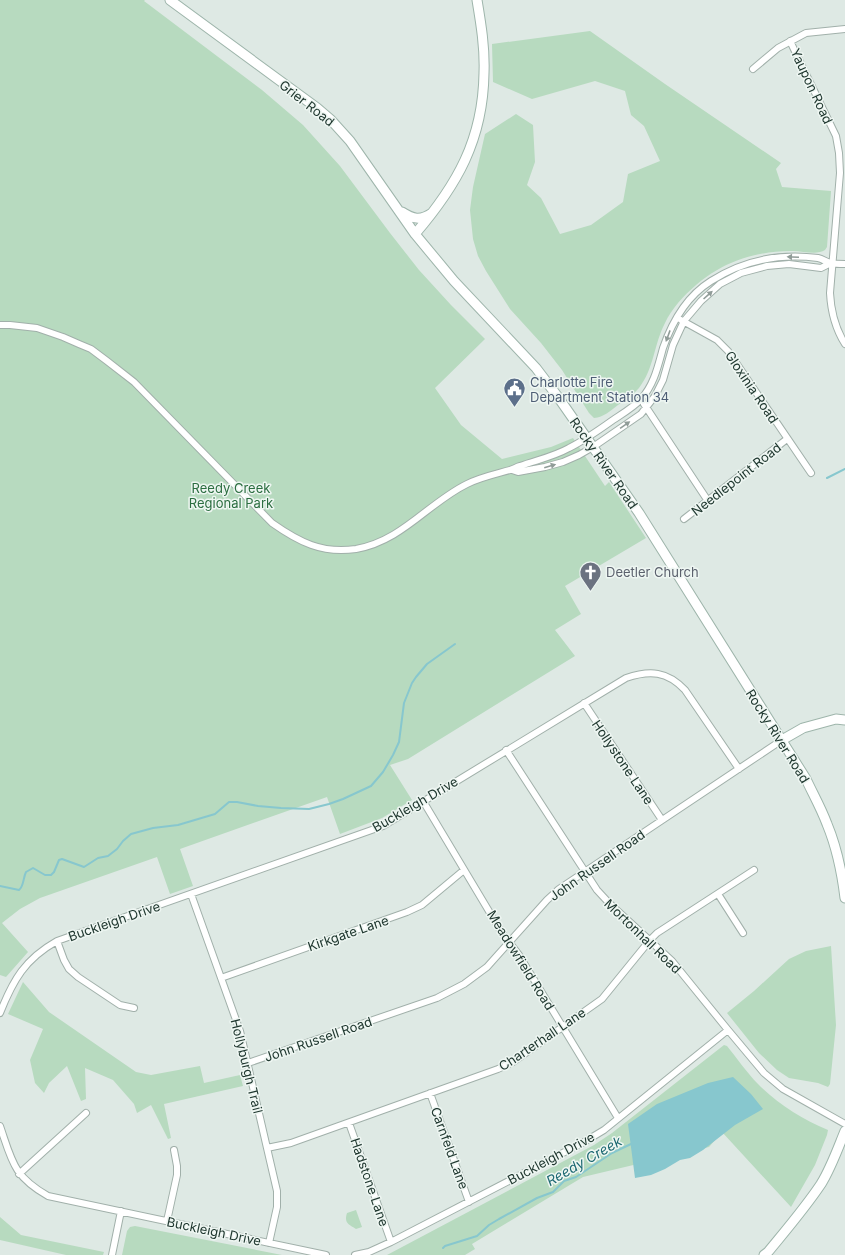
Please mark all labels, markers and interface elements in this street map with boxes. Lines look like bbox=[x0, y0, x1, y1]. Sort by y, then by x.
street label: Yaupon Road bbox=[788, 46, 836, 126]
street label: Grier Road bbox=[276, 77, 338, 129]
one-way arrow bbox=[787, 253, 799, 260]
one-way arrow bbox=[703, 291, 712, 300]
one-way arrow bbox=[664, 330, 670, 342]
street label: Gloxinia Road bbox=[722, 348, 782, 426]
place label: Charlotte Fire Department Station 34 bbox=[530, 374, 669, 405]
public building icon: Charlotte Fire Department Station 34 bbox=[501, 376, 527, 409]
street label: Rocky River Road bbox=[567, 414, 641, 512]
one-way arrow bbox=[620, 421, 630, 429]
street label: Needlepoint Road bbox=[688, 439, 784, 519]
one-way arrow bbox=[544, 463, 556, 469]
park label: Reedy Creek Regional Park bbox=[189, 480, 273, 511]
church icon: Deetler Church bbox=[578, 559, 604, 592]
place label: Deetler Church bbox=[606, 564, 699, 580]
street label: Rocky River Road bbox=[743, 686, 813, 786]
street label: Hollystone Lane bbox=[589, 717, 657, 807]
street label: Buckleigh Drive bbox=[369, 773, 461, 835]
street label: John Russell Road bbox=[546, 826, 648, 904]
street label: Mortonhall Road bbox=[601, 895, 685, 977]
street label: Buckleigh Drive bbox=[66, 898, 162, 944]
street label: Meadowfield Road bbox=[484, 907, 558, 1013]
street label: Kirkgate Lane bbox=[305, 912, 391, 954]
street label: Charterhall Lane bbox=[496, 1004, 588, 1074]
street label: John Russell Road bbox=[262, 1013, 374, 1065]
street label: Hollyburgh Trail bbox=[228, 1017, 266, 1115]
street label: Carnfeld Lane bbox=[428, 1105, 472, 1191]
street label: Buckleigh Drive bbox=[505, 1128, 597, 1188]
water label: Reedy Creek bbox=[543, 1132, 625, 1189]
street label: Hadstone Lane bbox=[347, 1136, 393, 1228]
street label: Buckleigh Drive bbox=[165, 1213, 263, 1249]

